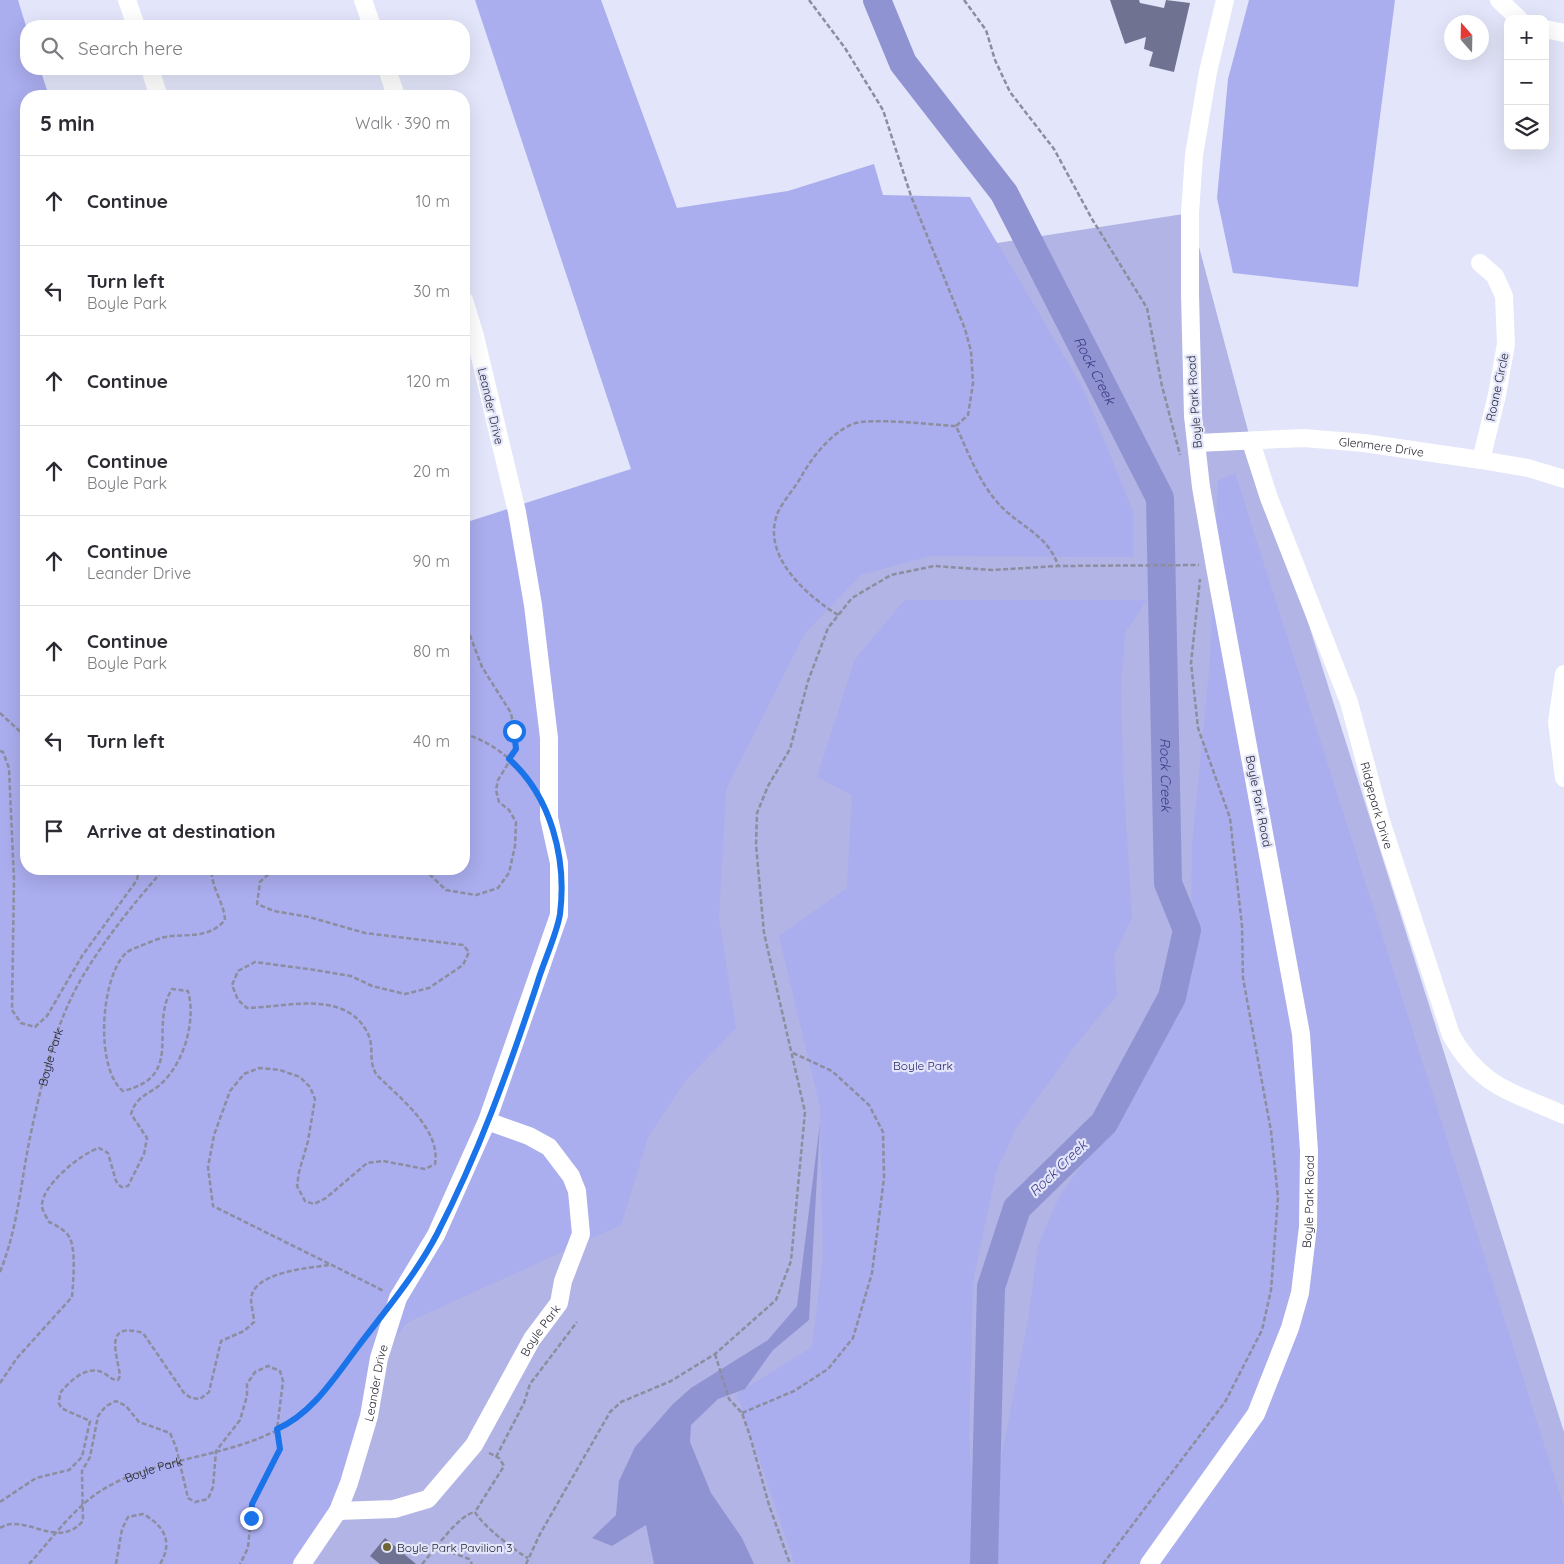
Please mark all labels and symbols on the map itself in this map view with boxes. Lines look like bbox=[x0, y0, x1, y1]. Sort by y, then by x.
north arrow bbox=[1444, 15, 1489, 60]
water label: Rock Creek bbox=[1070, 333, 1120, 409]
street label: Roane Circle bbox=[1482, 351, 1512, 423]
street label: Boyle Park Road bbox=[1183, 355, 1205, 449]
street label: Leander Drive bbox=[475, 366, 507, 446]
street label: Glenmere Drive bbox=[1338, 433, 1425, 459]
route start bbox=[503, 720, 526, 743]
water label: Rock Creek bbox=[1156, 737, 1176, 813]
street label: Boyle Park Road bbox=[1243, 754, 1275, 848]
street label: Ridgepark Drive bbox=[1358, 760, 1397, 851]
street label: Boyle Park bbox=[34, 1026, 66, 1088]
park label: Boyle Park bbox=[893, 1058, 953, 1073]
water label: Rock Creek bbox=[1025, 1135, 1092, 1200]
street label: Boyle Park Road bbox=[1298, 1155, 1316, 1249]
street label: Boyle Park bbox=[517, 1301, 563, 1359]
street label: Leander Drive bbox=[360, 1342, 391, 1423]
street label: Boyle Park bbox=[122, 1453, 184, 1485]
route end bbox=[240, 1507, 263, 1530]
place label: Boyle Park Pavilion 3 bbox=[397, 1540, 512, 1555]
marker: Boyle Park Pavilion 3 bbox=[381, 1541, 393, 1553]

